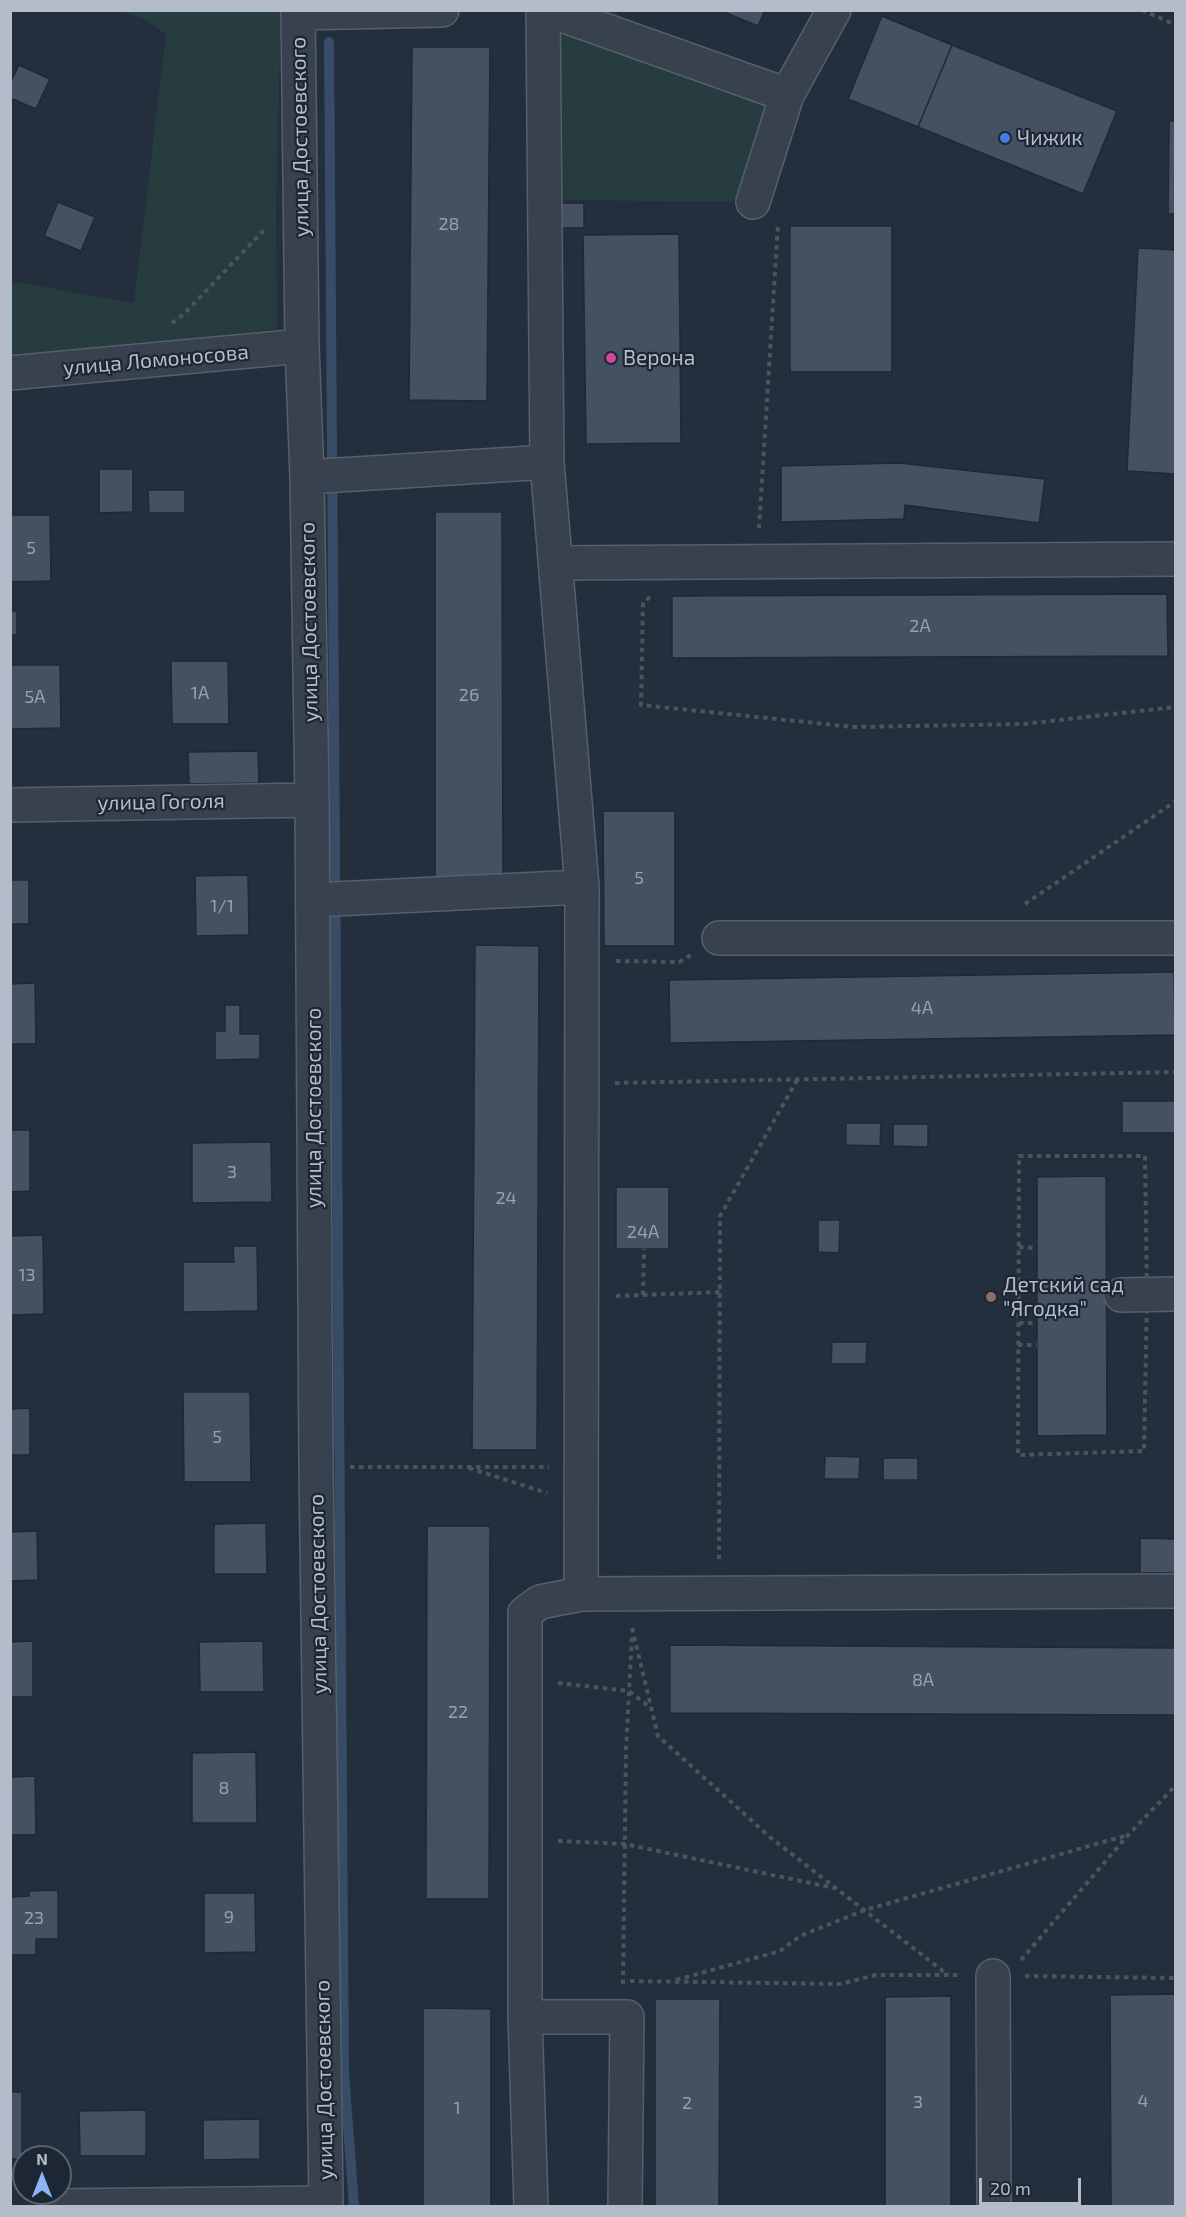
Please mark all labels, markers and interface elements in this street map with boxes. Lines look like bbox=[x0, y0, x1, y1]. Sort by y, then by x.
street label: улица Достоевского bbox=[286, 37, 314, 237]
place label: Чижик bbox=[1017, 125, 1083, 151]
marker: Чижик bbox=[998, 131, 1012, 145]
house number: 28 bbox=[438, 213, 460, 235]
street label: улица Ломоносова bbox=[62, 339, 250, 381]
place label: Верона bbox=[623, 345, 695, 371]
marker: Верона bbox=[604, 351, 618, 365]
street label: улица Достоевского bbox=[295, 522, 323, 722]
house number: 5 bbox=[26, 537, 36, 559]
house number: 2А bbox=[909, 615, 931, 637]
house number: 1А bbox=[191, 682, 209, 704]
house number: 26 bbox=[459, 684, 479, 706]
house number: 5А bbox=[25, 686, 45, 708]
street label: улица Гоголя bbox=[97, 788, 225, 816]
house number: 5 bbox=[634, 867, 644, 889]
house number: 1/1 bbox=[210, 895, 234, 917]
house number: 4А bbox=[911, 997, 933, 1019]
street label: улица Достоевского bbox=[301, 1008, 327, 1208]
house number: 3 bbox=[227, 1161, 237, 1183]
house number: 24 bbox=[495, 1187, 517, 1209]
house number: 24А bbox=[627, 1221, 659, 1243]
house number: 13 bbox=[18, 1264, 36, 1286]
place label: Детский сад "Ягодка" bbox=[1003, 1272, 1124, 1322]
marker: Детский сад "Ягодка" bbox=[984, 1290, 998, 1304]
house number: 5 bbox=[212, 1426, 222, 1448]
street label: улица Достоевского bbox=[304, 1494, 332, 1694]
house number: 8А bbox=[912, 1669, 934, 1691]
house number: 22 bbox=[448, 1701, 468, 1723]
house number: 8 bbox=[219, 1777, 229, 1799]
house number: 9 bbox=[224, 1906, 234, 1928]
house number: 23 bbox=[24, 1907, 44, 1929]
street label: улица Достоевского bbox=[310, 1980, 338, 2180]
house number: 4 bbox=[1137, 2090, 1149, 2112]
house number: 3 bbox=[913, 2091, 923, 2113]
house number: 2 bbox=[682, 2092, 692, 2114]
house number: 1 bbox=[453, 2097, 461, 2119]
north arrow bbox=[12, 2145, 72, 2205]
text: N bbox=[36, 2149, 48, 2168]
scale bar bbox=[982, 2166, 1084, 2204]
text: 20 m bbox=[990, 2177, 1031, 2199]

